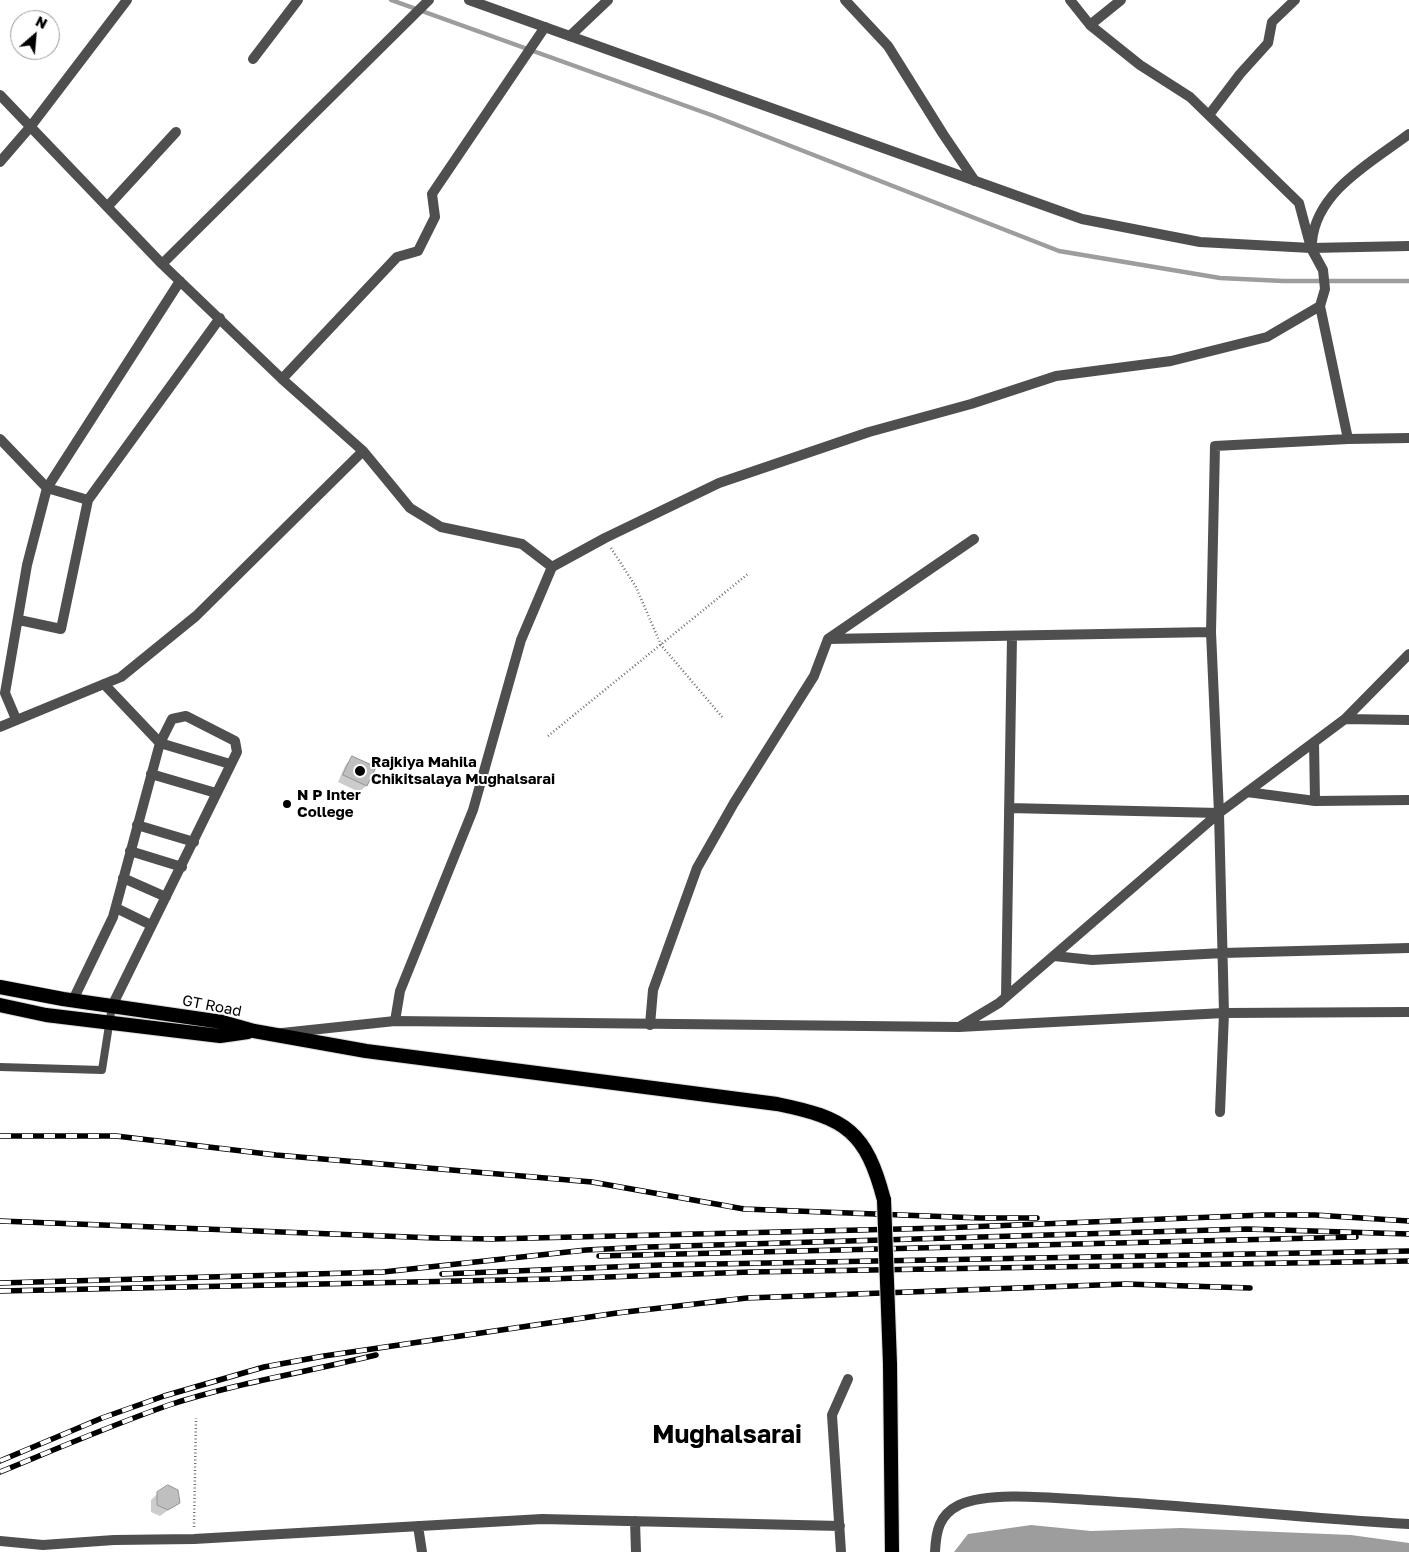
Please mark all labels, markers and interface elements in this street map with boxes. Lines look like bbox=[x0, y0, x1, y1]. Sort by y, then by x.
north arrow bbox=[10, 10, 60, 60]
text: N bbox=[33, 12, 50, 32]
place label: Rajkiya Mahila Chikitsalaya Mughalsarai bbox=[371, 753, 555, 788]
marker: Rajkiya Mahila Chikitsalaya Mughalsarai bbox=[353, 764, 367, 778]
place label: N P Inter College bbox=[297, 786, 361, 821]
marker: N P Inter College bbox=[281, 798, 293, 810]
street label: GT Road bbox=[181, 991, 243, 1021]
district label: Mughalsarai bbox=[652, 1420, 802, 1450]

